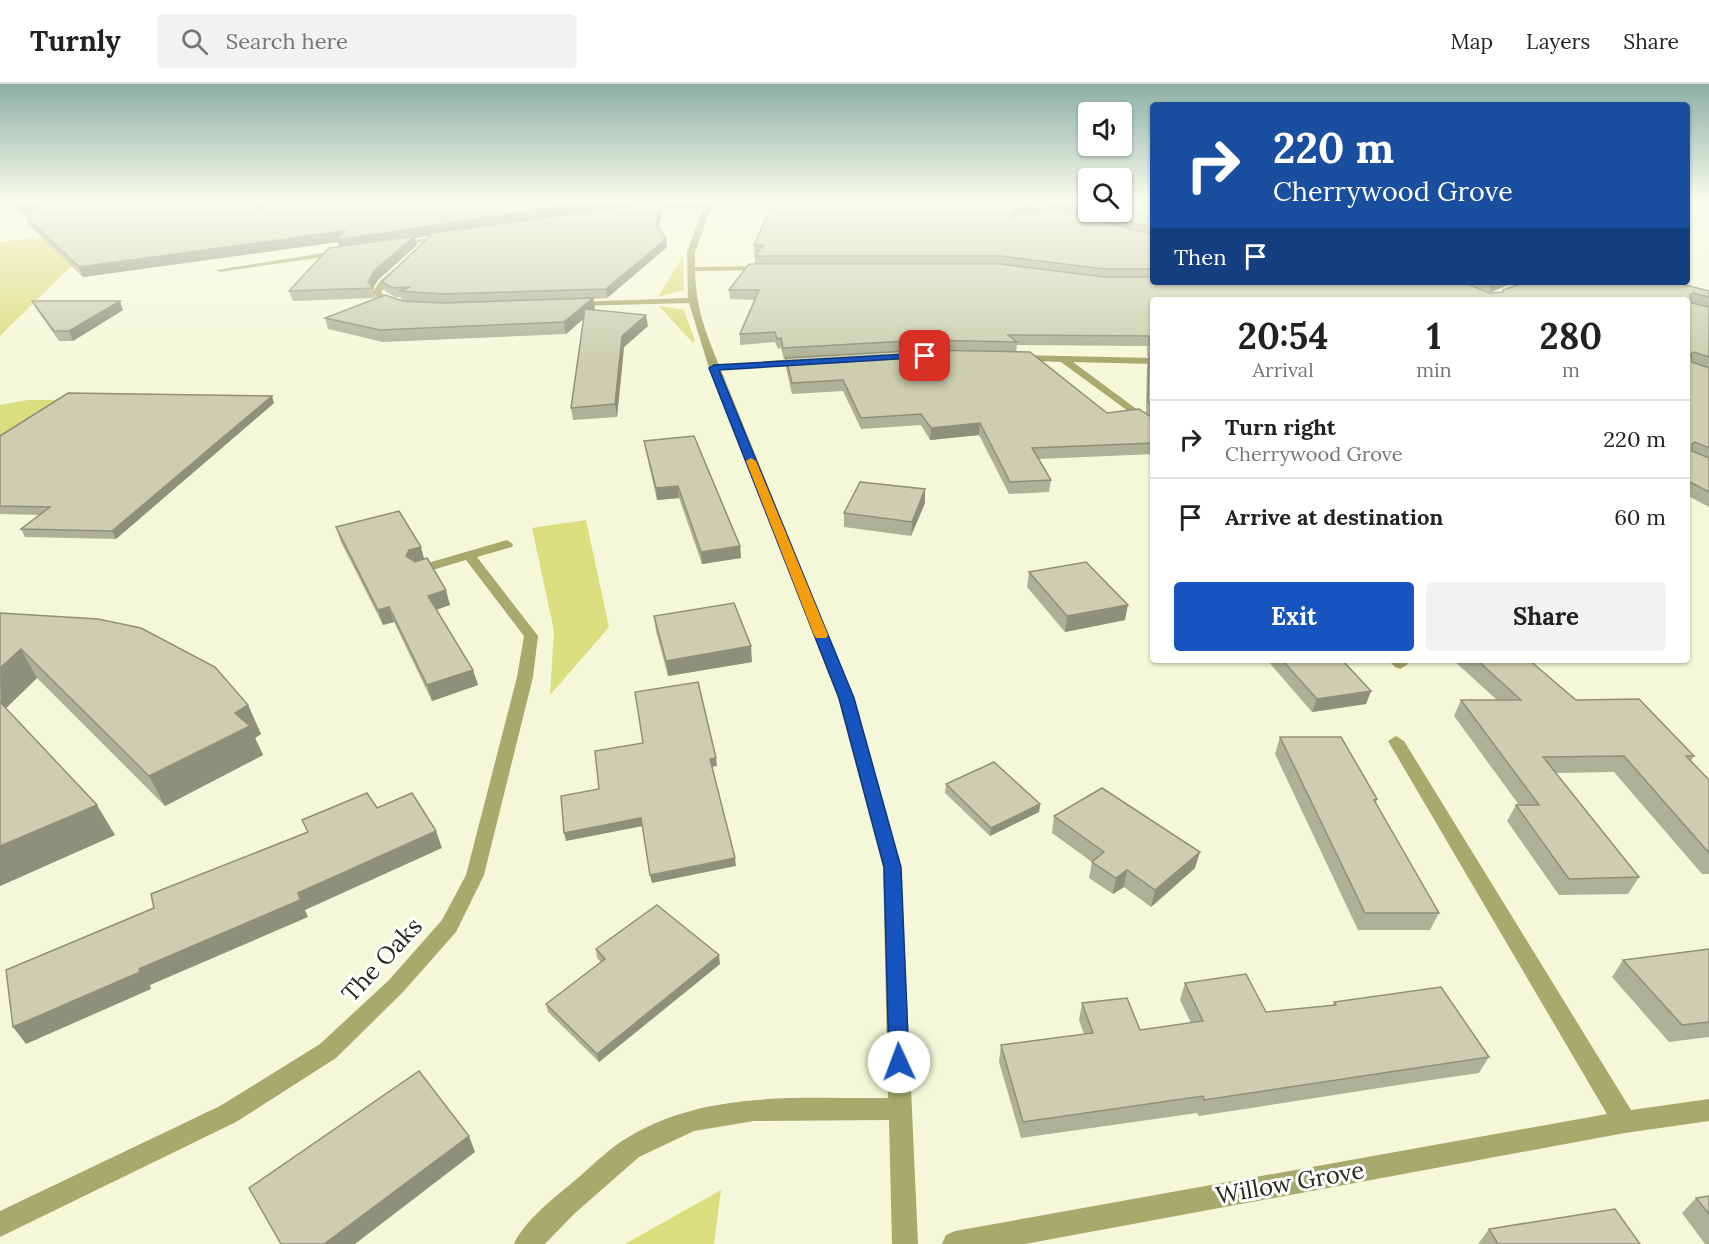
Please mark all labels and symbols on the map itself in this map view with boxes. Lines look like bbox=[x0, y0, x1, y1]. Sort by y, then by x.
pin bbox=[899, 330, 950, 381]
street label: The Oaks bbox=[335, 911, 429, 1008]
position arrow bbox=[867, 1030, 931, 1094]
street label: Willow Grove bbox=[1213, 1154, 1366, 1211]

